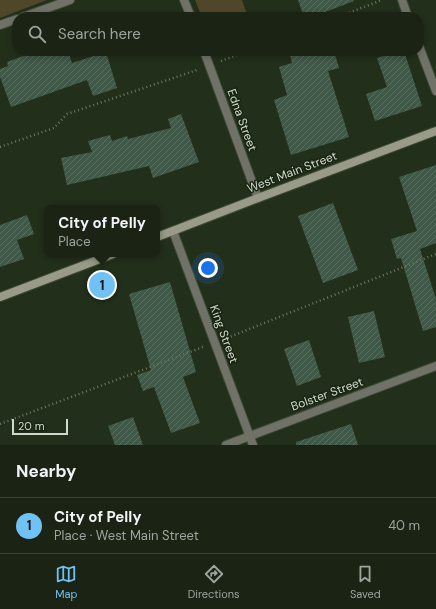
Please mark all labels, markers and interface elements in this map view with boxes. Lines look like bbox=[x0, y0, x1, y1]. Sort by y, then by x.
search box bbox=[12, 12, 424, 56]
icon: search bbox=[26, 23, 48, 45]
text: Search here bbox=[58, 24, 141, 44]
street label: Edna Street bbox=[223, 87, 261, 154]
street label: West Main Street bbox=[245, 147, 340, 197]
popup bbox=[44, 205, 160, 257]
text: City of Pelly bbox=[58, 213, 146, 233]
text: Place bbox=[58, 233, 91, 250]
your location bbox=[198, 258, 218, 278]
pin: 1 bbox=[89, 270, 115, 300]
street label: King Street bbox=[206, 303, 242, 366]
street label: Bolster Street bbox=[289, 373, 366, 414]
scale bar bbox=[12, 417, 68, 436]
text: 20 m bbox=[18, 419, 44, 433]
text: Nearby bbox=[16, 460, 76, 482]
text: City of Pelly bbox=[54, 507, 141, 527]
text: 1 bbox=[27, 517, 31, 534]
text: 40 m bbox=[388, 517, 420, 534]
text: Place · West Main Street bbox=[54, 527, 199, 544]
tab: Map bbox=[55, 563, 77, 601]
tab: Directions bbox=[188, 563, 240, 601]
tab: Saved bbox=[350, 563, 381, 601]

